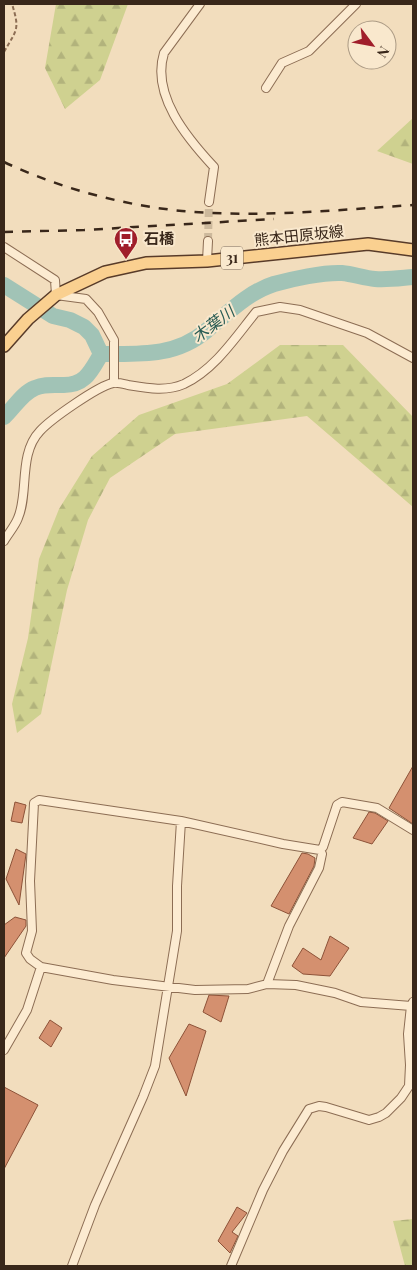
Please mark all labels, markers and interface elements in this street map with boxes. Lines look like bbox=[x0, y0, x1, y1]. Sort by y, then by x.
north arrow bbox=[347, 20, 397, 70]
text: N bbox=[373, 43, 394, 61]
street label: 熊本田原坂線 bbox=[253, 220, 345, 250]
bus stop icon: 石橋 bbox=[113, 226, 139, 260]
place label: 石橋 bbox=[144, 228, 175, 248]
road number: 31 bbox=[221, 247, 243, 270]
water label: 木葉川 bbox=[187, 300, 240, 346]

